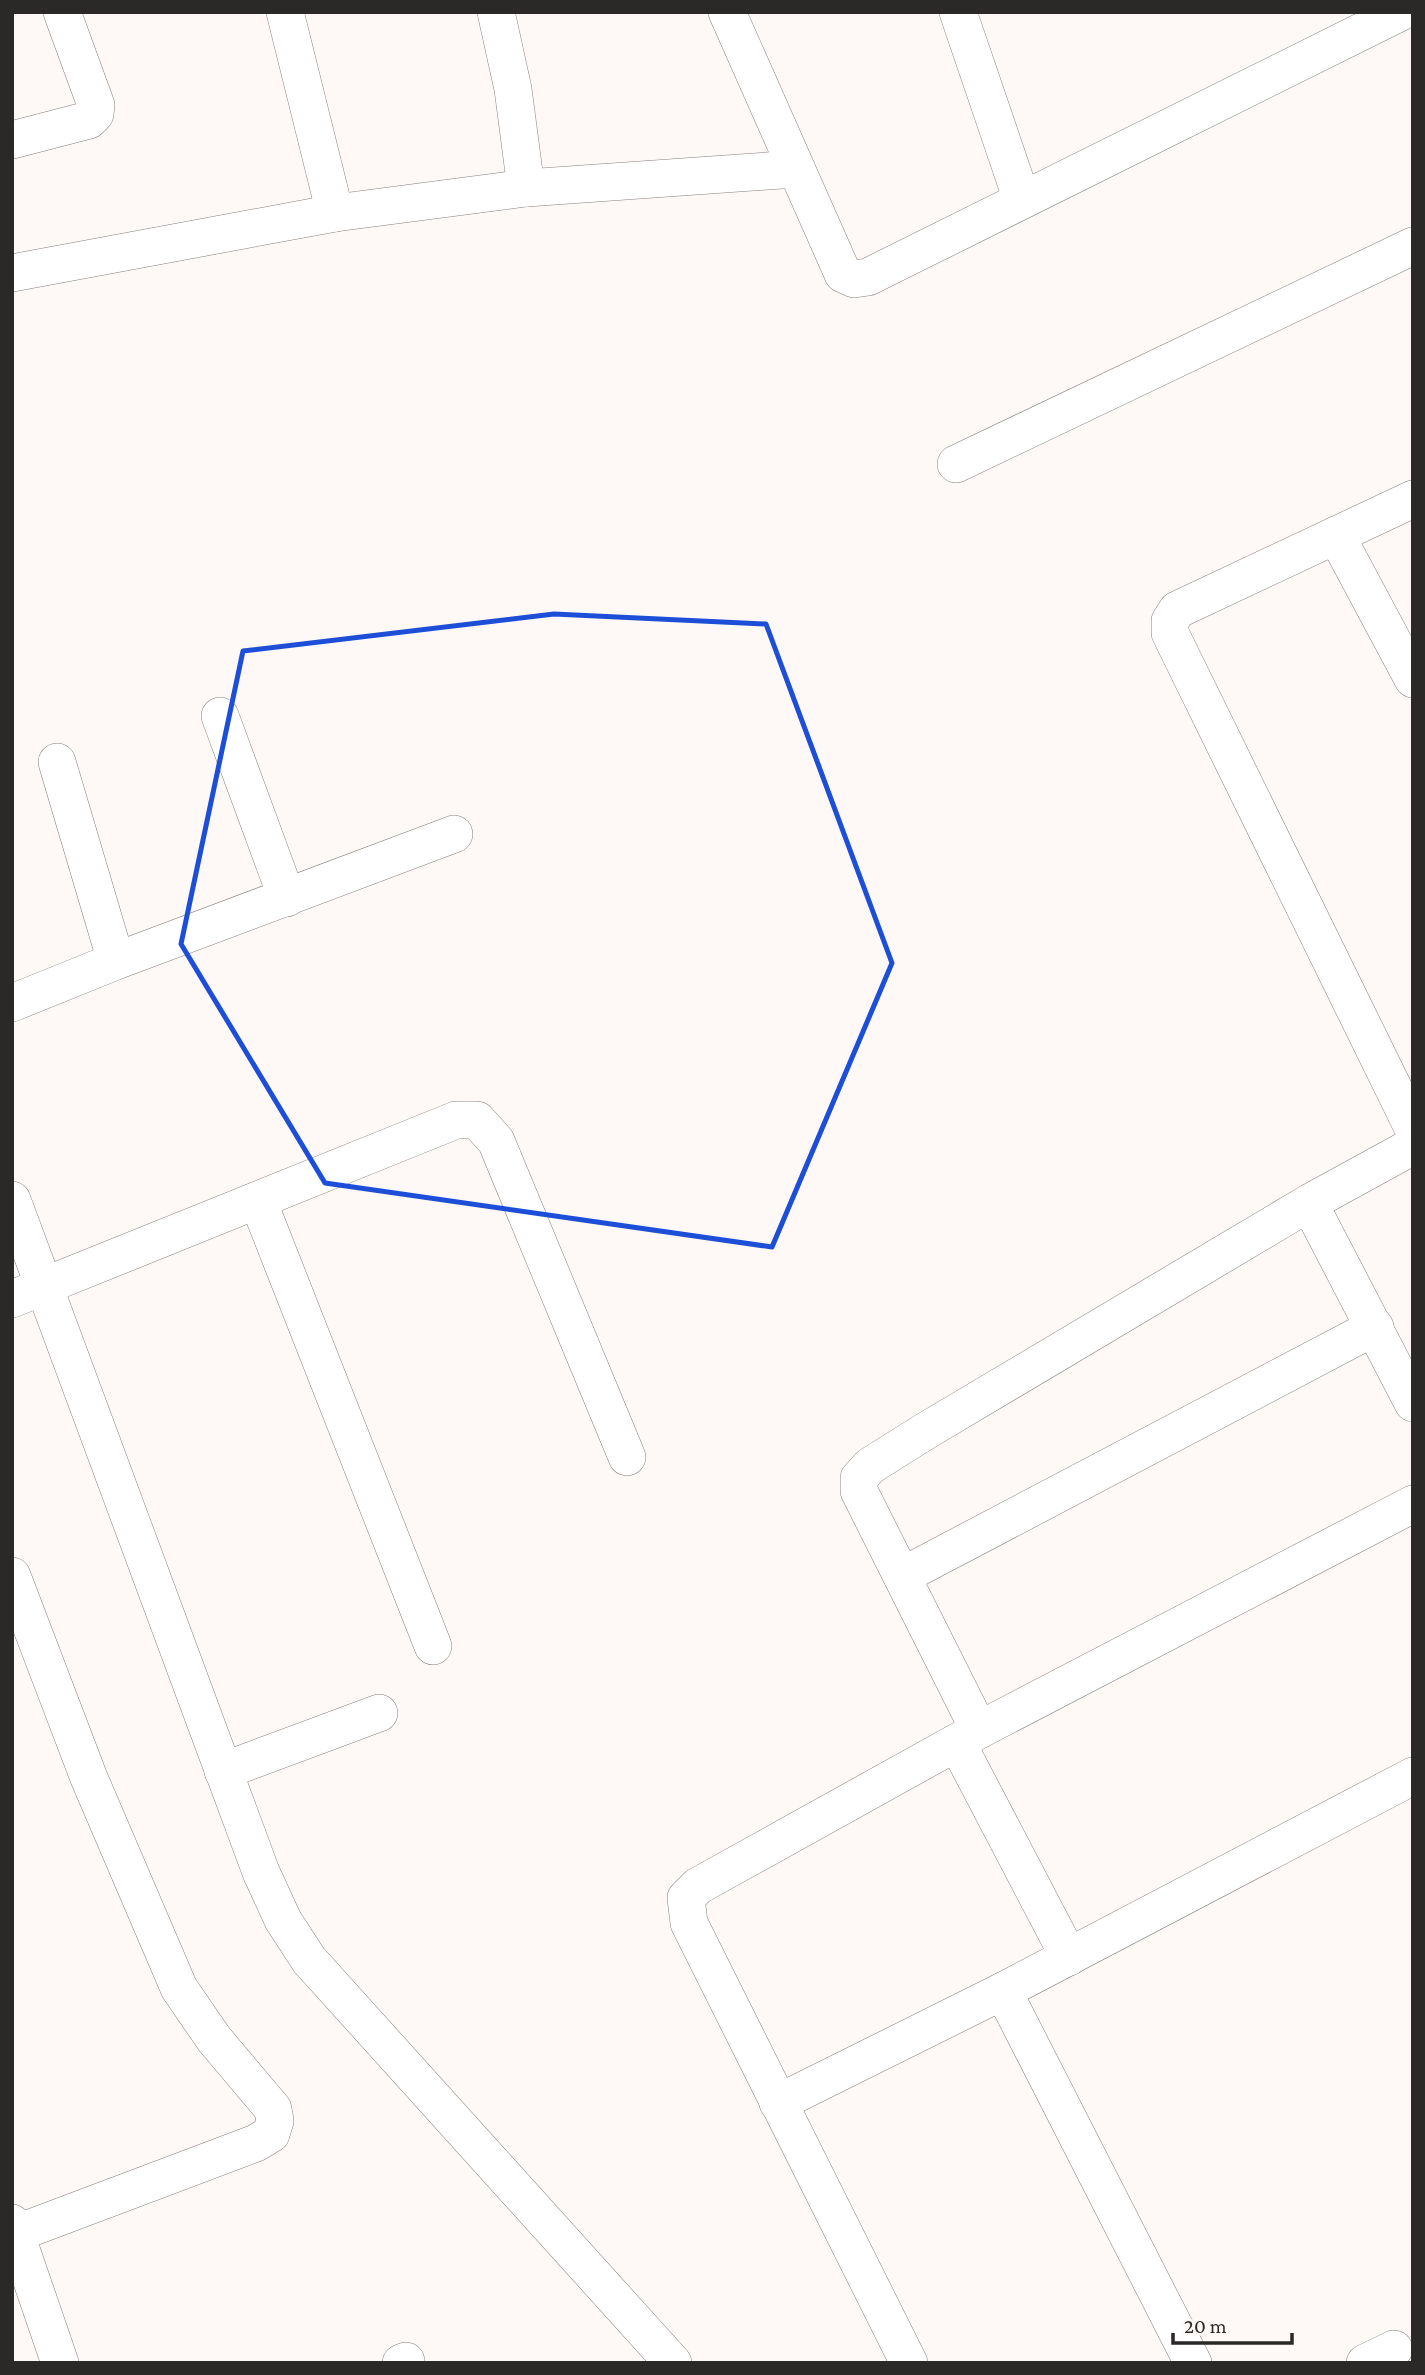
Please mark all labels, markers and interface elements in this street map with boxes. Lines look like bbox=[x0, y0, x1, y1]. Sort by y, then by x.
scale bar bbox=[1173, 2302, 1292, 2346]
text: 20 m bbox=[1184, 2314, 1227, 2338]

